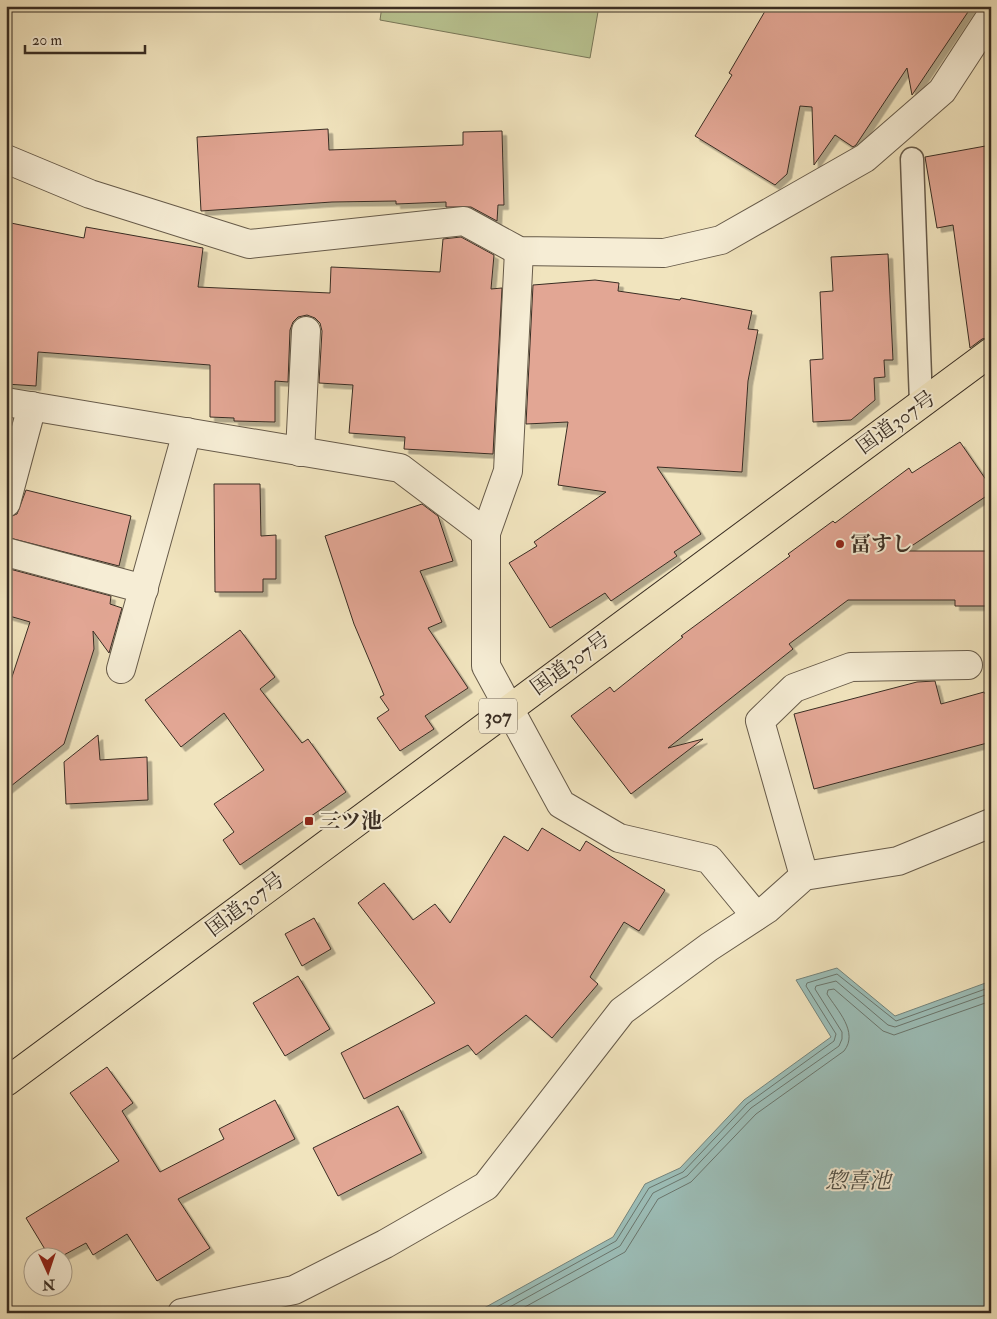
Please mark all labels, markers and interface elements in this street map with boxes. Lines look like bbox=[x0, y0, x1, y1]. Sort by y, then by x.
scale bar bbox=[25, 22, 145, 54]
text: 20 m bbox=[32, 31, 62, 50]
street label: 国道307号 bbox=[851, 385, 941, 460]
place label: 冨すし bbox=[850, 531, 913, 558]
marker: 冨すし bbox=[834, 538, 846, 550]
street label: 国道307号 bbox=[525, 626, 615, 701]
road number: 307 bbox=[479, 698, 517, 734]
place label: 三ツ池 bbox=[319, 808, 382, 835]
marker: 三ツ池 bbox=[303, 815, 315, 827]
street label: 国道307号 bbox=[201, 866, 290, 943]
water label: 惣喜池 bbox=[825, 1167, 894, 1195]
north arrow bbox=[22, 1246, 72, 1296]
text: N bbox=[41, 1276, 56, 1293]

